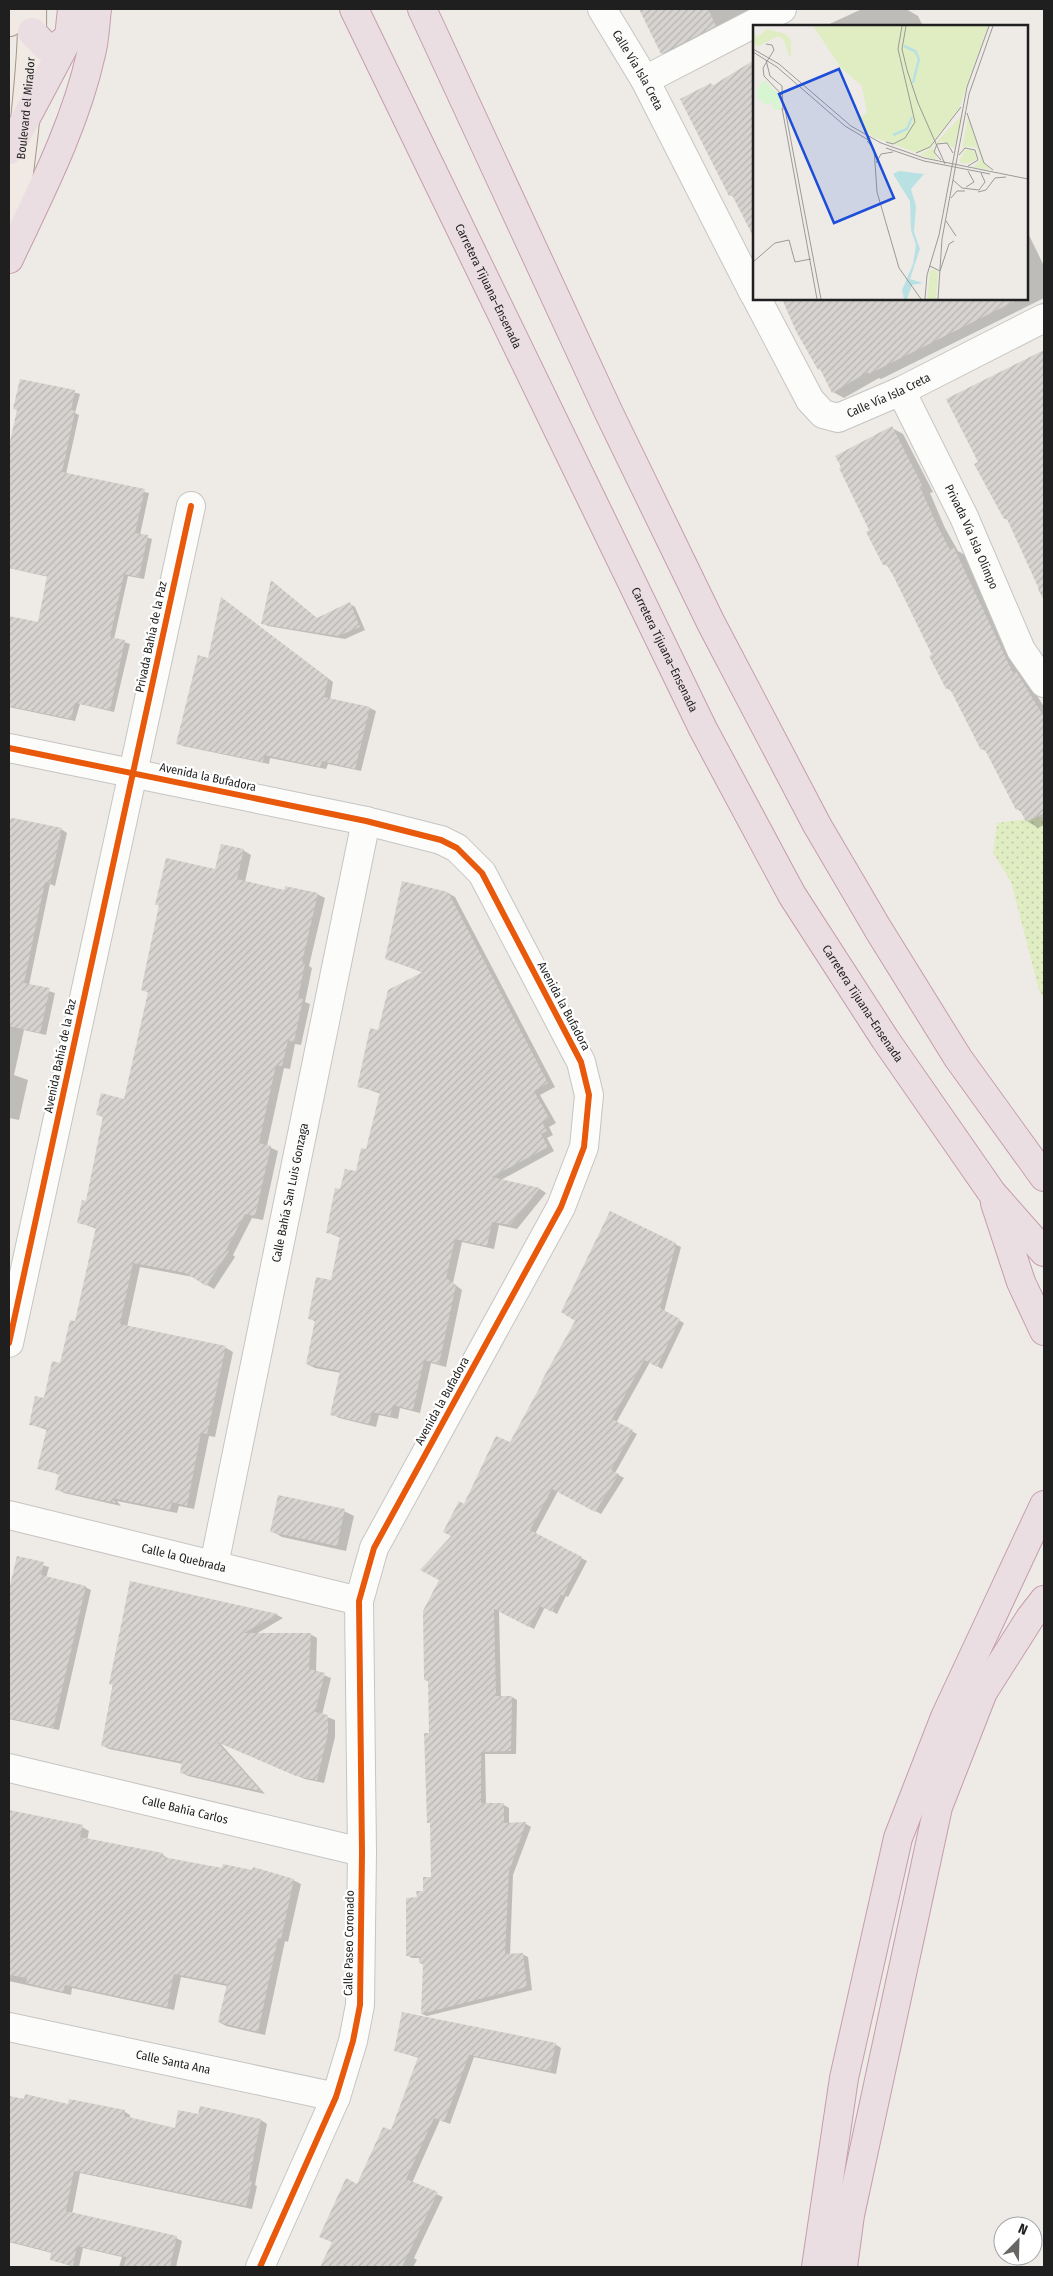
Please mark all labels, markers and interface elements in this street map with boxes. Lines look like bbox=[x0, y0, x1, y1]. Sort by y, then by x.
inset map bbox=[753, 25, 1028, 300]
street label: Calle Vía Isla Creta bbox=[609, 27, 666, 113]
street label: Boulevard el Mirador bbox=[14, 56, 38, 160]
street label: Carretera Tijuana–Ensenada bbox=[452, 221, 525, 351]
street label: Calle Vía Isla Creta bbox=[845, 370, 933, 420]
street label: Privada Vía Isla Olimpo bbox=[942, 482, 1001, 591]
street label: Privada Bahía de la Paz bbox=[132, 580, 170, 694]
street label: Carretera Tijuana–Ensenada bbox=[628, 585, 701, 715]
street label: Avenida la Bufadora bbox=[158, 760, 258, 794]
street label: Carretera Tijuana–Ensenada bbox=[819, 942, 906, 1065]
street label: Avenida la Bufadora bbox=[535, 959, 593, 1053]
street label: Avenida Bahía de la Paz bbox=[41, 998, 79, 1114]
street label: Calle Bahía San Luis Gonzaga bbox=[269, 1122, 311, 1264]
street label: Avenida la Bufadora bbox=[412, 1354, 472, 1447]
street label: Calle la Quebrada bbox=[140, 1541, 228, 1575]
street label: Calle Bahía Carlos bbox=[141, 1793, 229, 1827]
street label: Calle Paseo Coronado bbox=[341, 1890, 357, 1996]
street label: Calle Santa Ana bbox=[135, 2047, 212, 2077]
north arrow bbox=[993, 2216, 1043, 2266]
text: N bbox=[1016, 2220, 1030, 2239]

